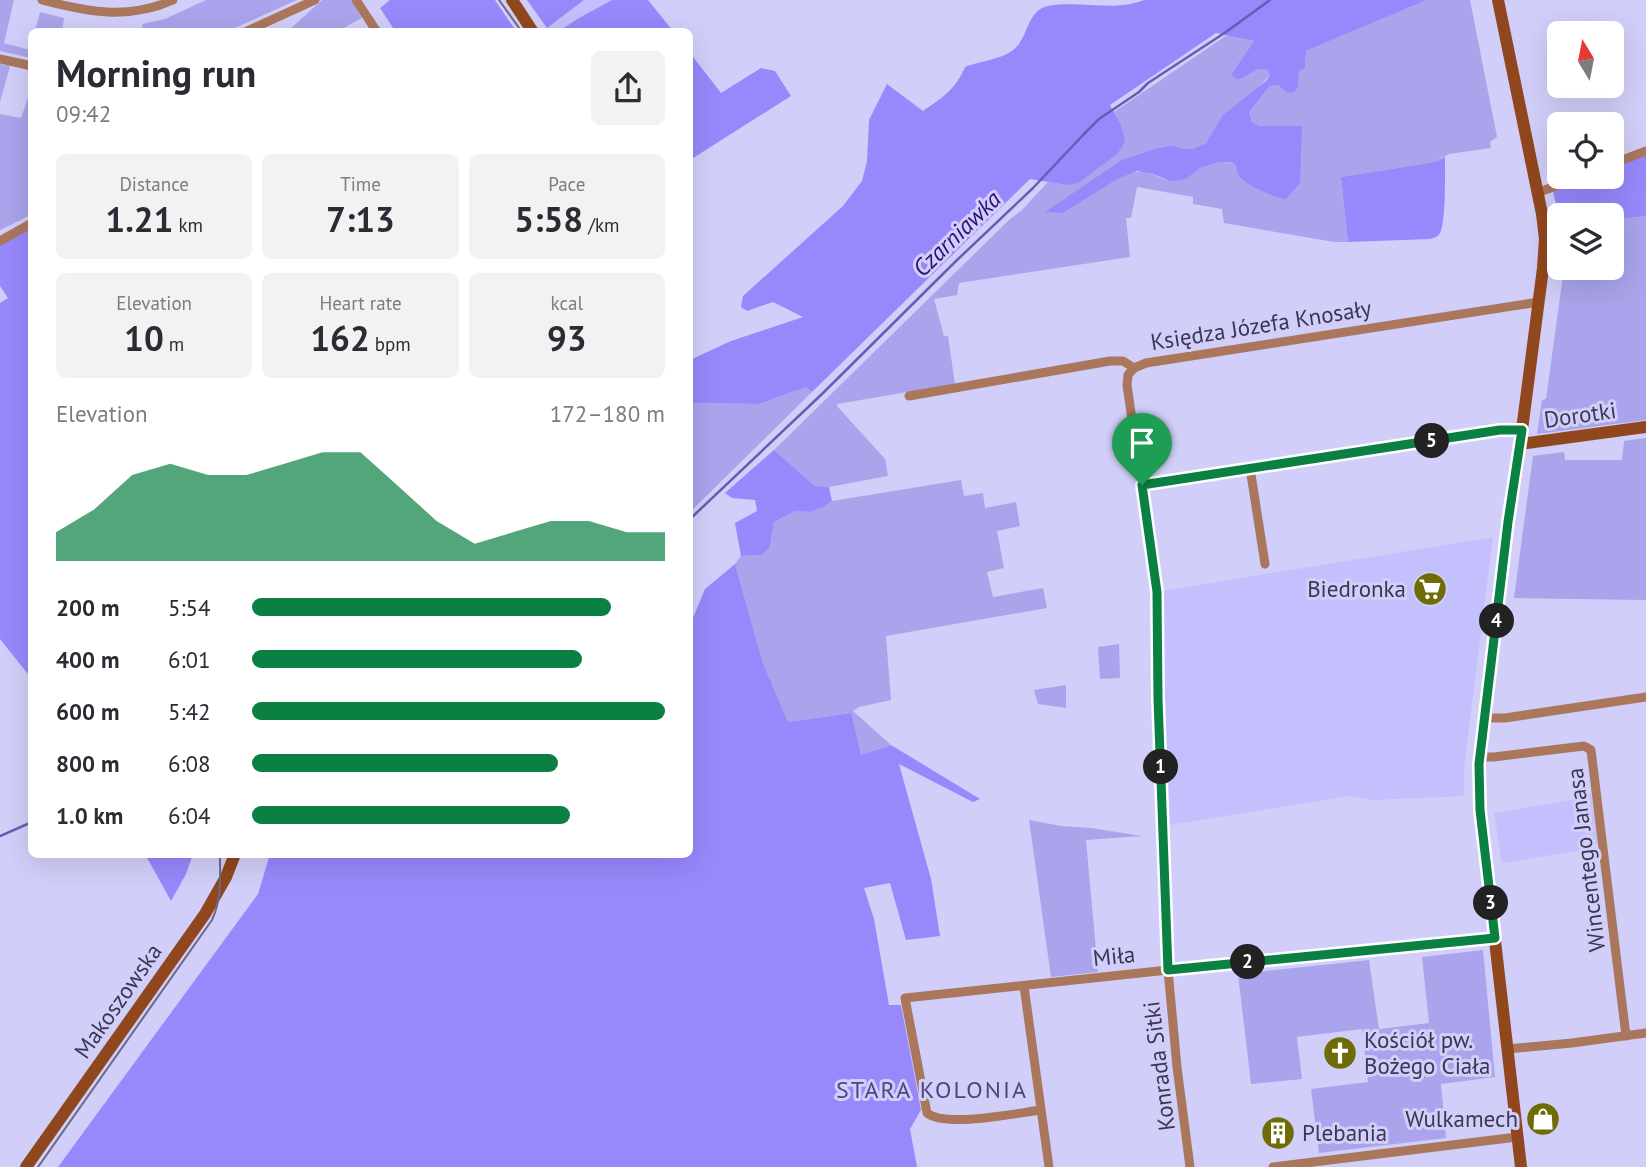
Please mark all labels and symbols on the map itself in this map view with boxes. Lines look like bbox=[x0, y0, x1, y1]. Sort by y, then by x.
north arrow bbox=[1547, 21, 1624, 98]
water label: Czarniawka bbox=[906, 184, 1008, 283]
street label: Księdza Józefa Knosały bbox=[1148, 293, 1374, 356]
street label: Dorotki bbox=[1542, 395, 1618, 434]
pin bbox=[1112, 413, 1172, 485]
pin: 5 bbox=[1414, 424, 1450, 458]
supermarket icon: Biedronka bbox=[1411, 570, 1449, 608]
place label: Biedronka bbox=[1307, 574, 1406, 603]
pin: 4 bbox=[1480, 604, 1514, 638]
pin: 1 bbox=[1144, 750, 1178, 784]
street label: Wincentego Janasa bbox=[1560, 767, 1611, 954]
pin: 3 bbox=[1474, 886, 1508, 920]
street label: Makoszowska bbox=[67, 938, 168, 1064]
street label: Miła bbox=[1091, 939, 1137, 972]
pin: 2 bbox=[1230, 944, 1266, 979]
street label: Konrada Sitki bbox=[1136, 1000, 1181, 1133]
place label: Kościół pw. Bożego Ciała bbox=[1364, 1025, 1490, 1080]
church icon: Kościół pw. Bożego Ciała bbox=[1321, 1034, 1359, 1072]
district label: STARA KOLONIA bbox=[836, 1074, 1028, 1105]
shop icon: Wulkamech bbox=[1524, 1100, 1562, 1138]
place label: Wulkamech bbox=[1405, 1104, 1518, 1133]
building icon: Plebania bbox=[1259, 1114, 1297, 1152]
place label: Plebania bbox=[1302, 1118, 1387, 1147]

